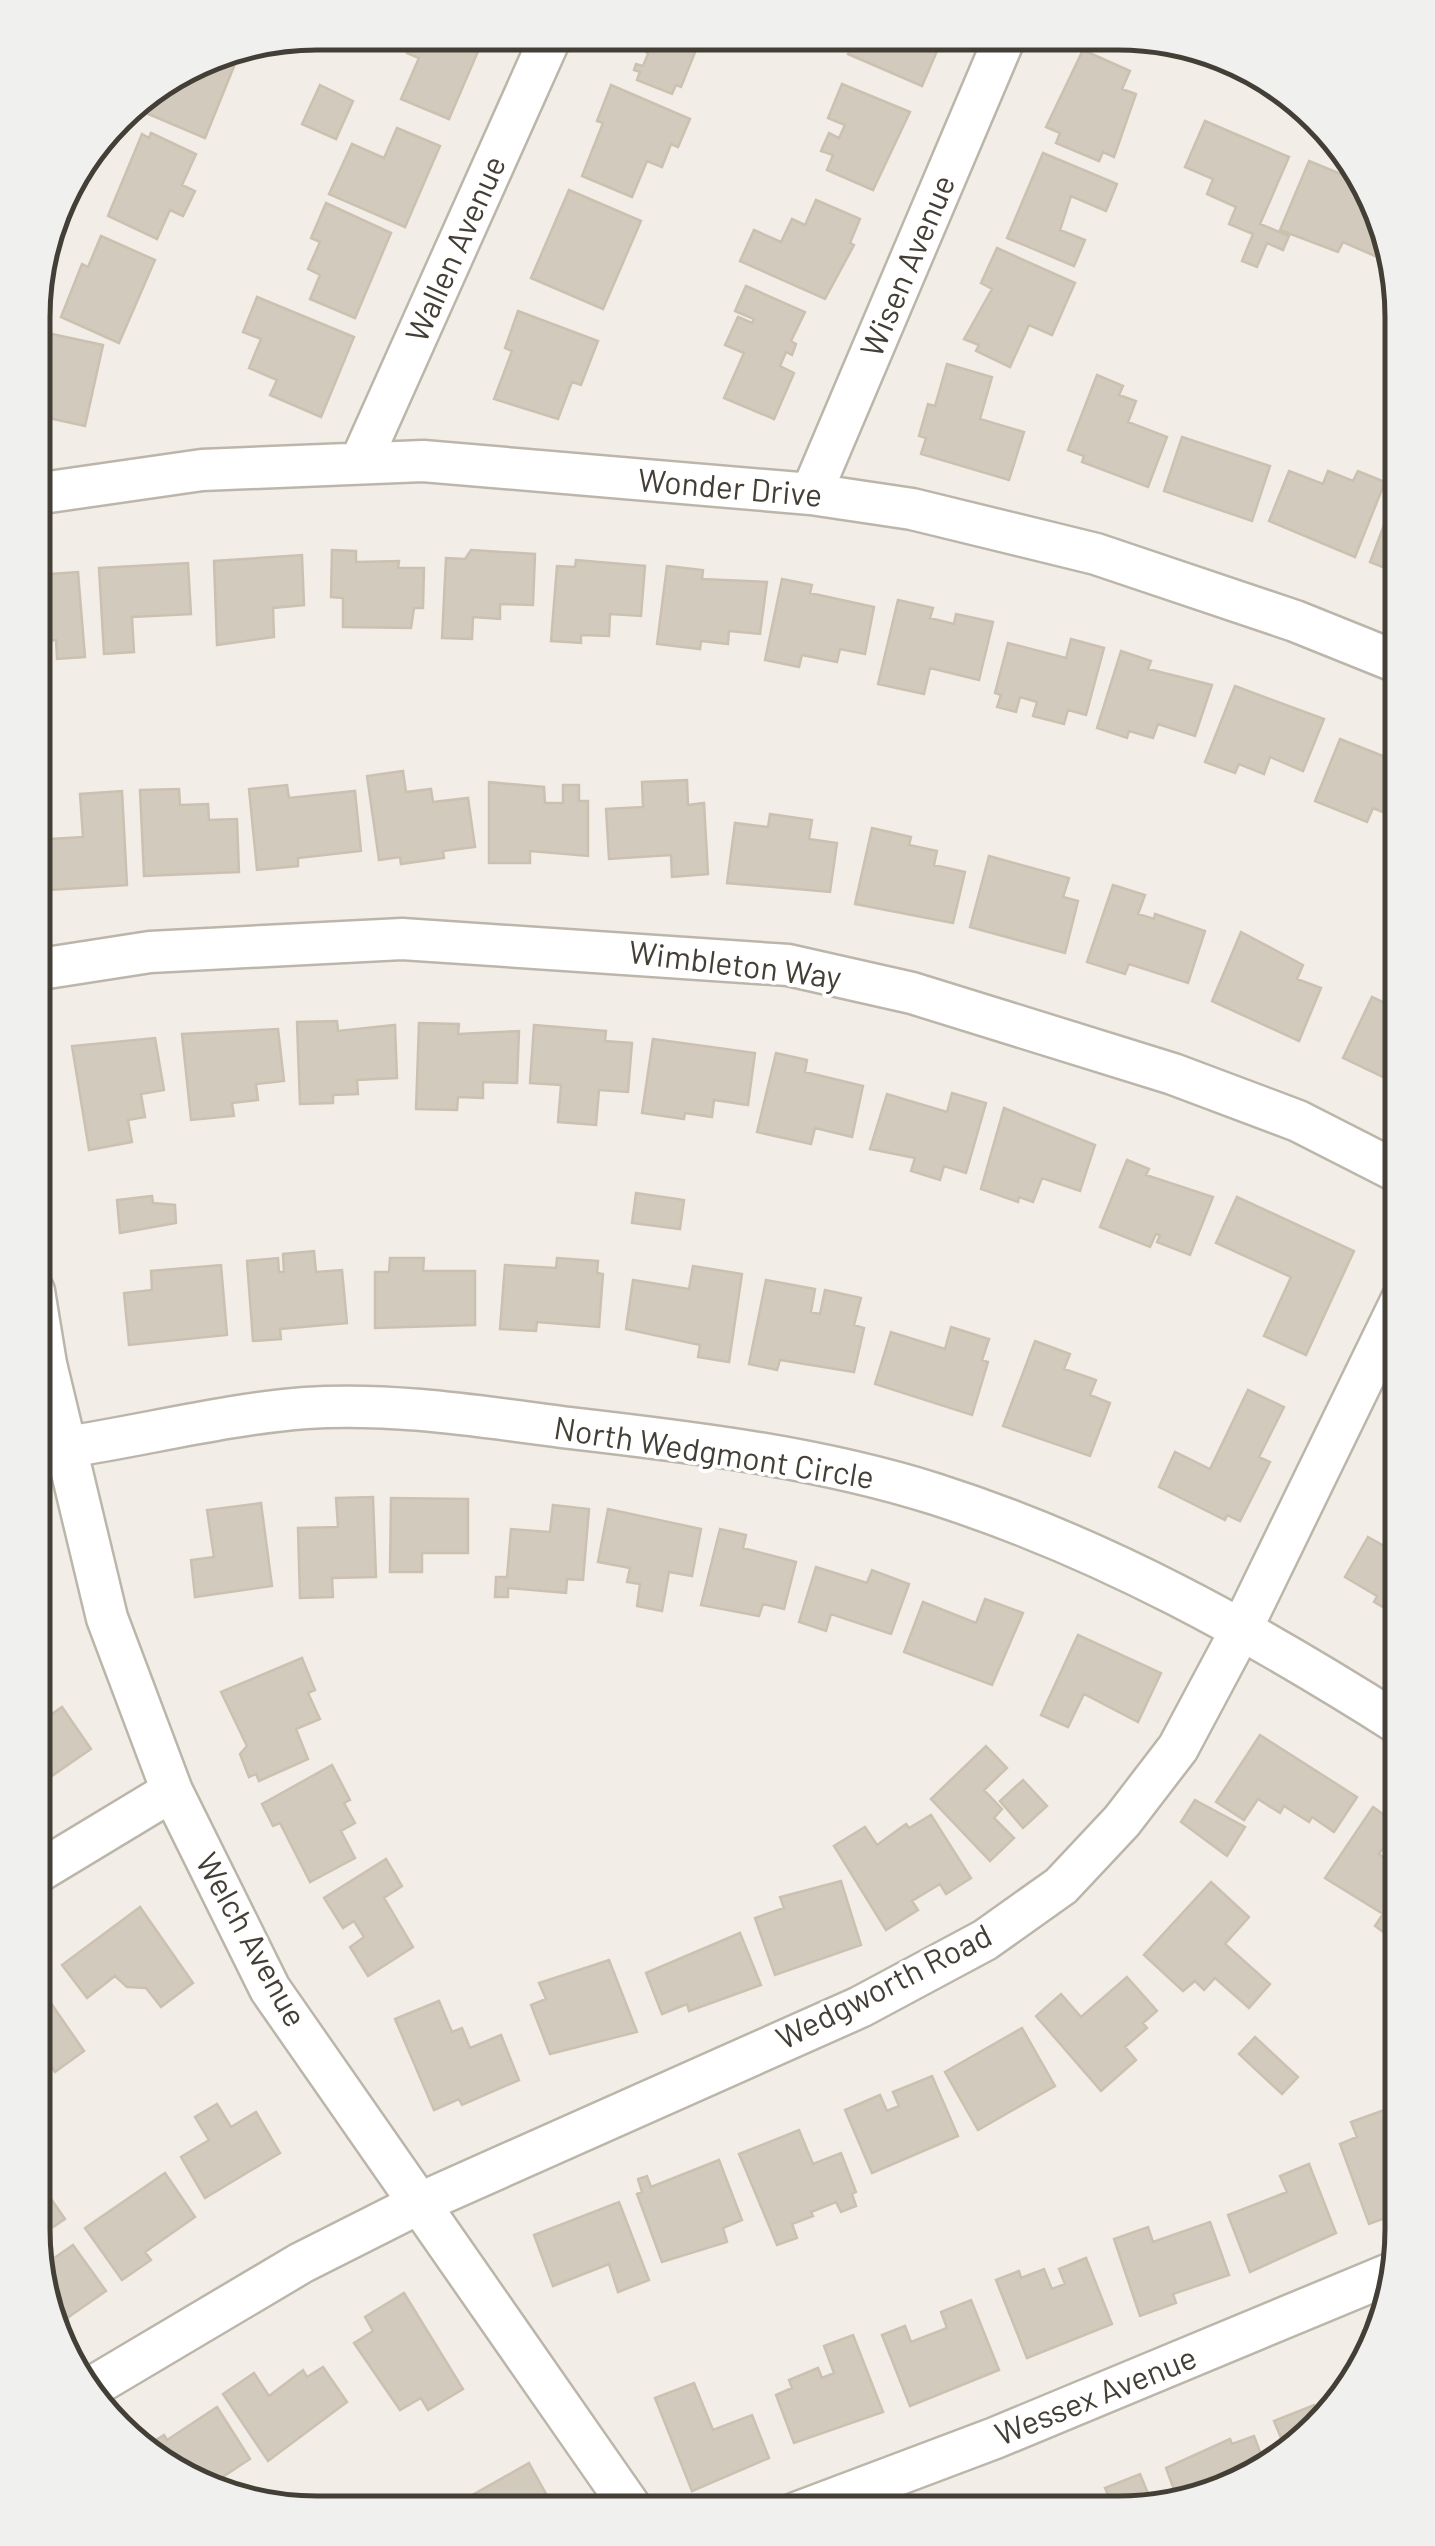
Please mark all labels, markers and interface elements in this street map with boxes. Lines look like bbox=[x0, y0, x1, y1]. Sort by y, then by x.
street label: Wallen Avenue bbox=[396, 149, 512, 347]
street label: Wisen Avenue bbox=[851, 168, 962, 362]
street label: Wonder Drive bbox=[636, 459, 824, 513]
street label: Wimbleton Way bbox=[627, 931, 844, 995]
street label: North Wedgmont Circle bbox=[551, 1407, 877, 1495]
street label: Welch Avenue bbox=[189, 1845, 316, 2033]
street label: Wedgworth Road bbox=[769, 1915, 997, 2056]
street label: Wessex Avenue bbox=[989, 2337, 1201, 2452]

